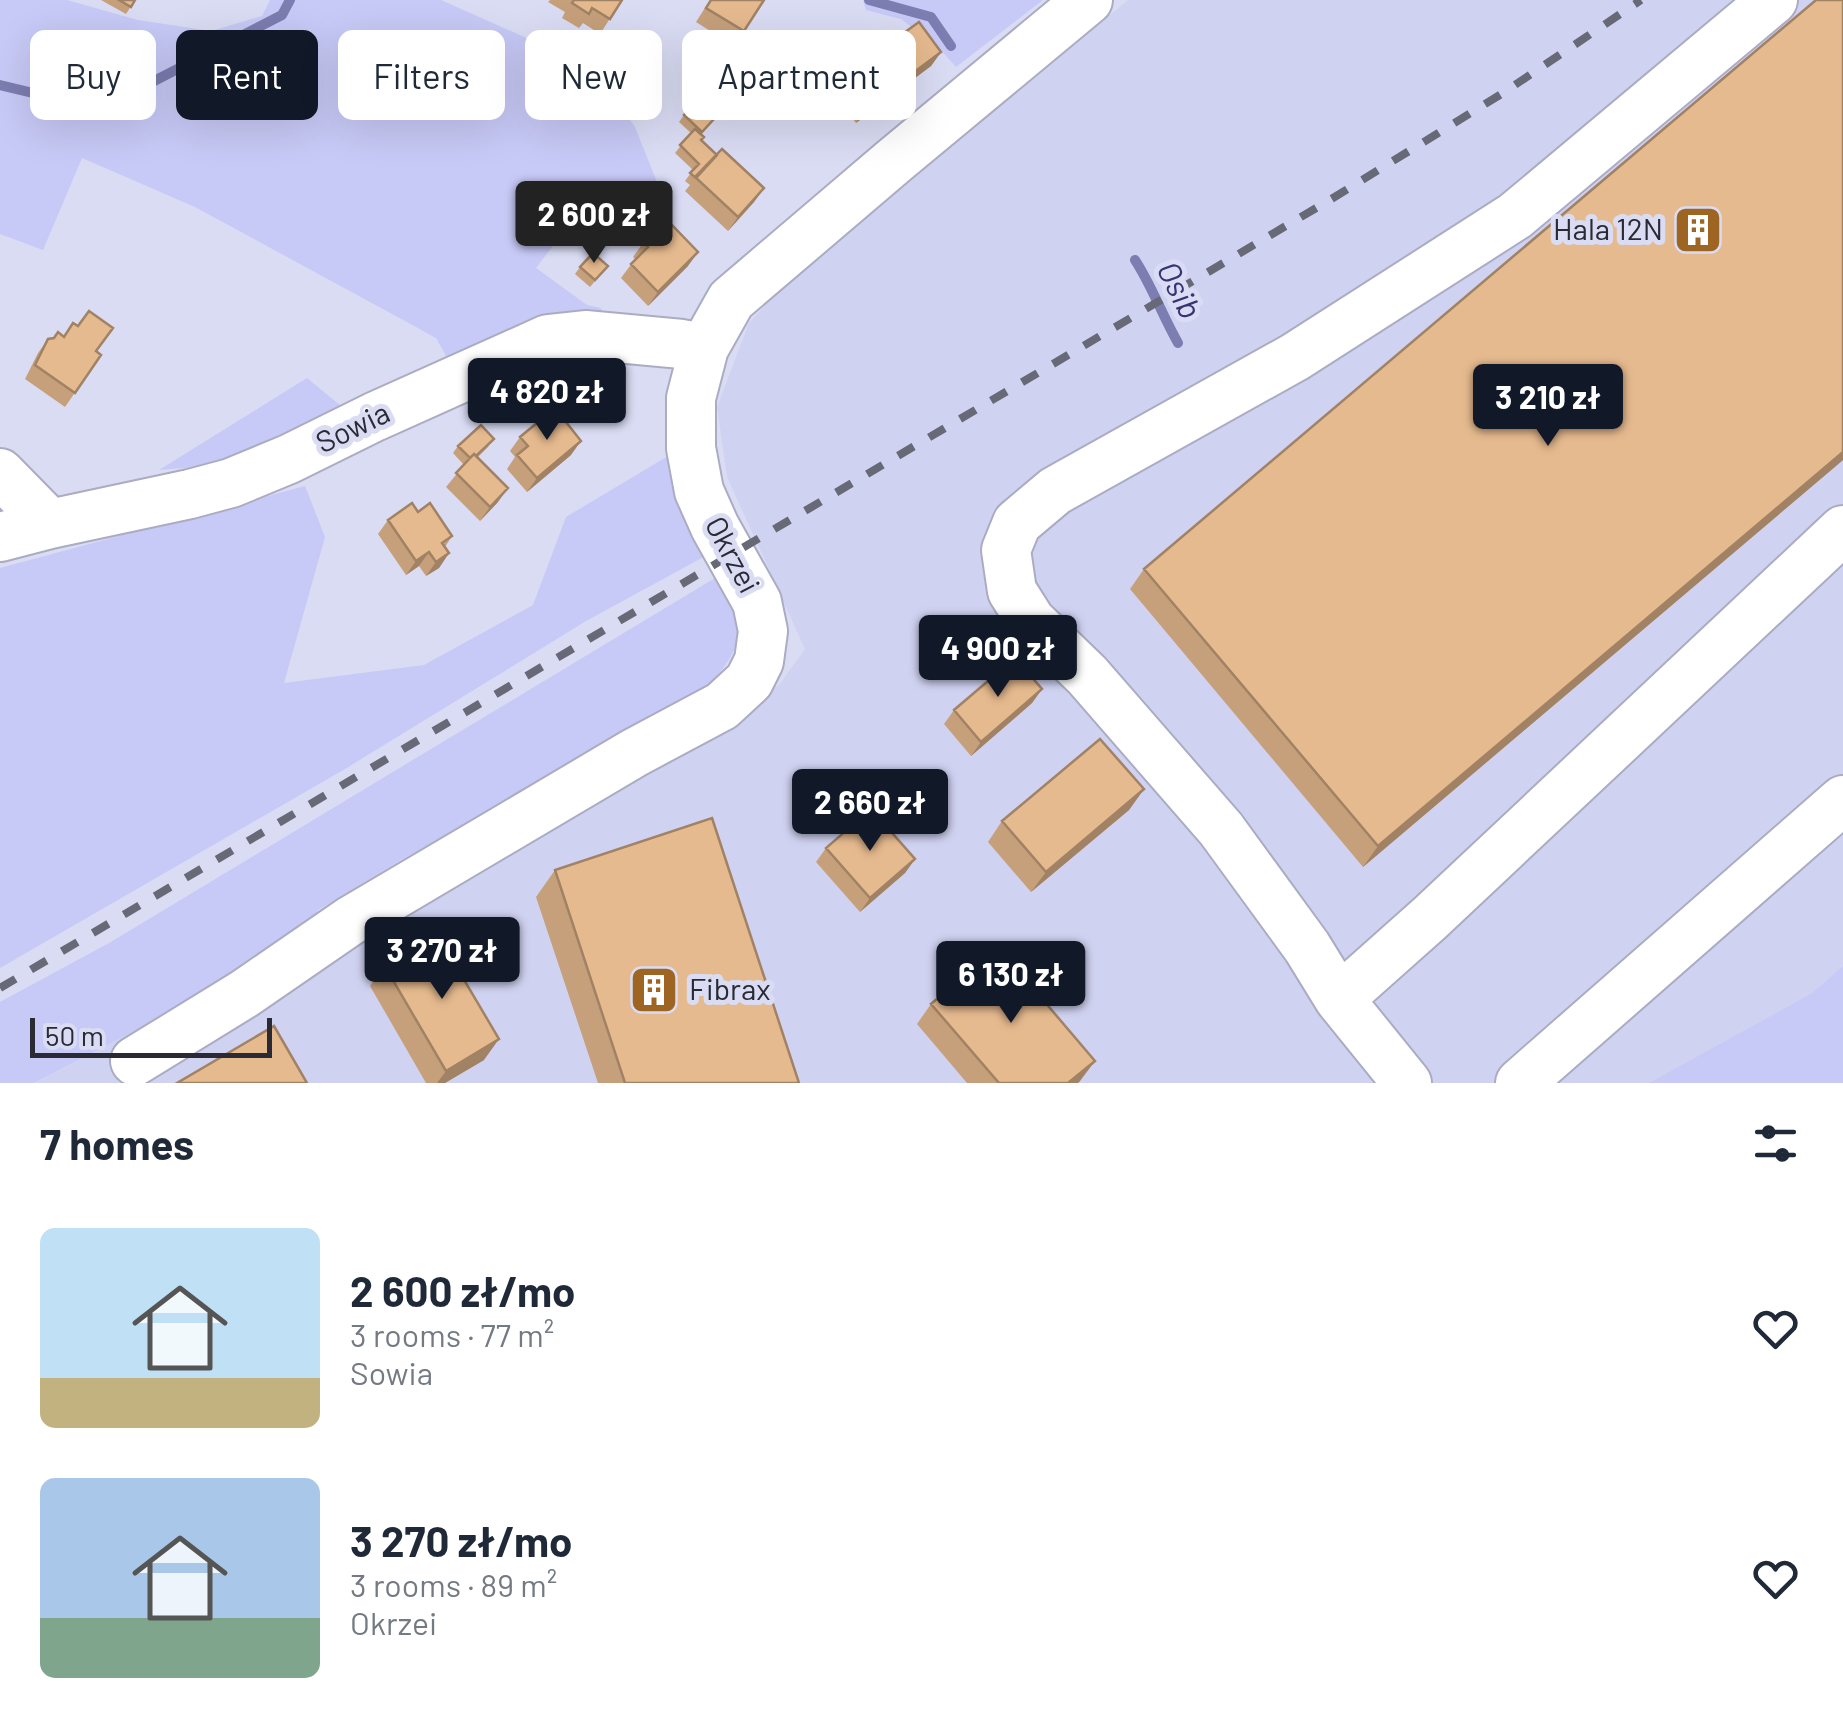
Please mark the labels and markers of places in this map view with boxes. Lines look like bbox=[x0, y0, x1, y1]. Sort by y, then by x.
pin: 2 600 zł bbox=[491, 181, 697, 266]
building icon: Hala 12N bbox=[1672, 204, 1724, 256]
place label: Hala 12N bbox=[1553, 210, 1663, 246]
pin: 4 820 zł bbox=[444, 358, 650, 443]
pin: 3 210 zł bbox=[1445, 364, 1651, 449]
pin: 4 900 zł bbox=[895, 615, 1101, 700]
pin: 2 660 zł bbox=[767, 769, 973, 854]
pin: 3 270 zł bbox=[339, 917, 545, 1002]
pin: 6 130 zł bbox=[908, 941, 1114, 1026]
building icon: Fibrax bbox=[628, 964, 680, 1016]
place label: Fibrax bbox=[689, 970, 771, 1006]

